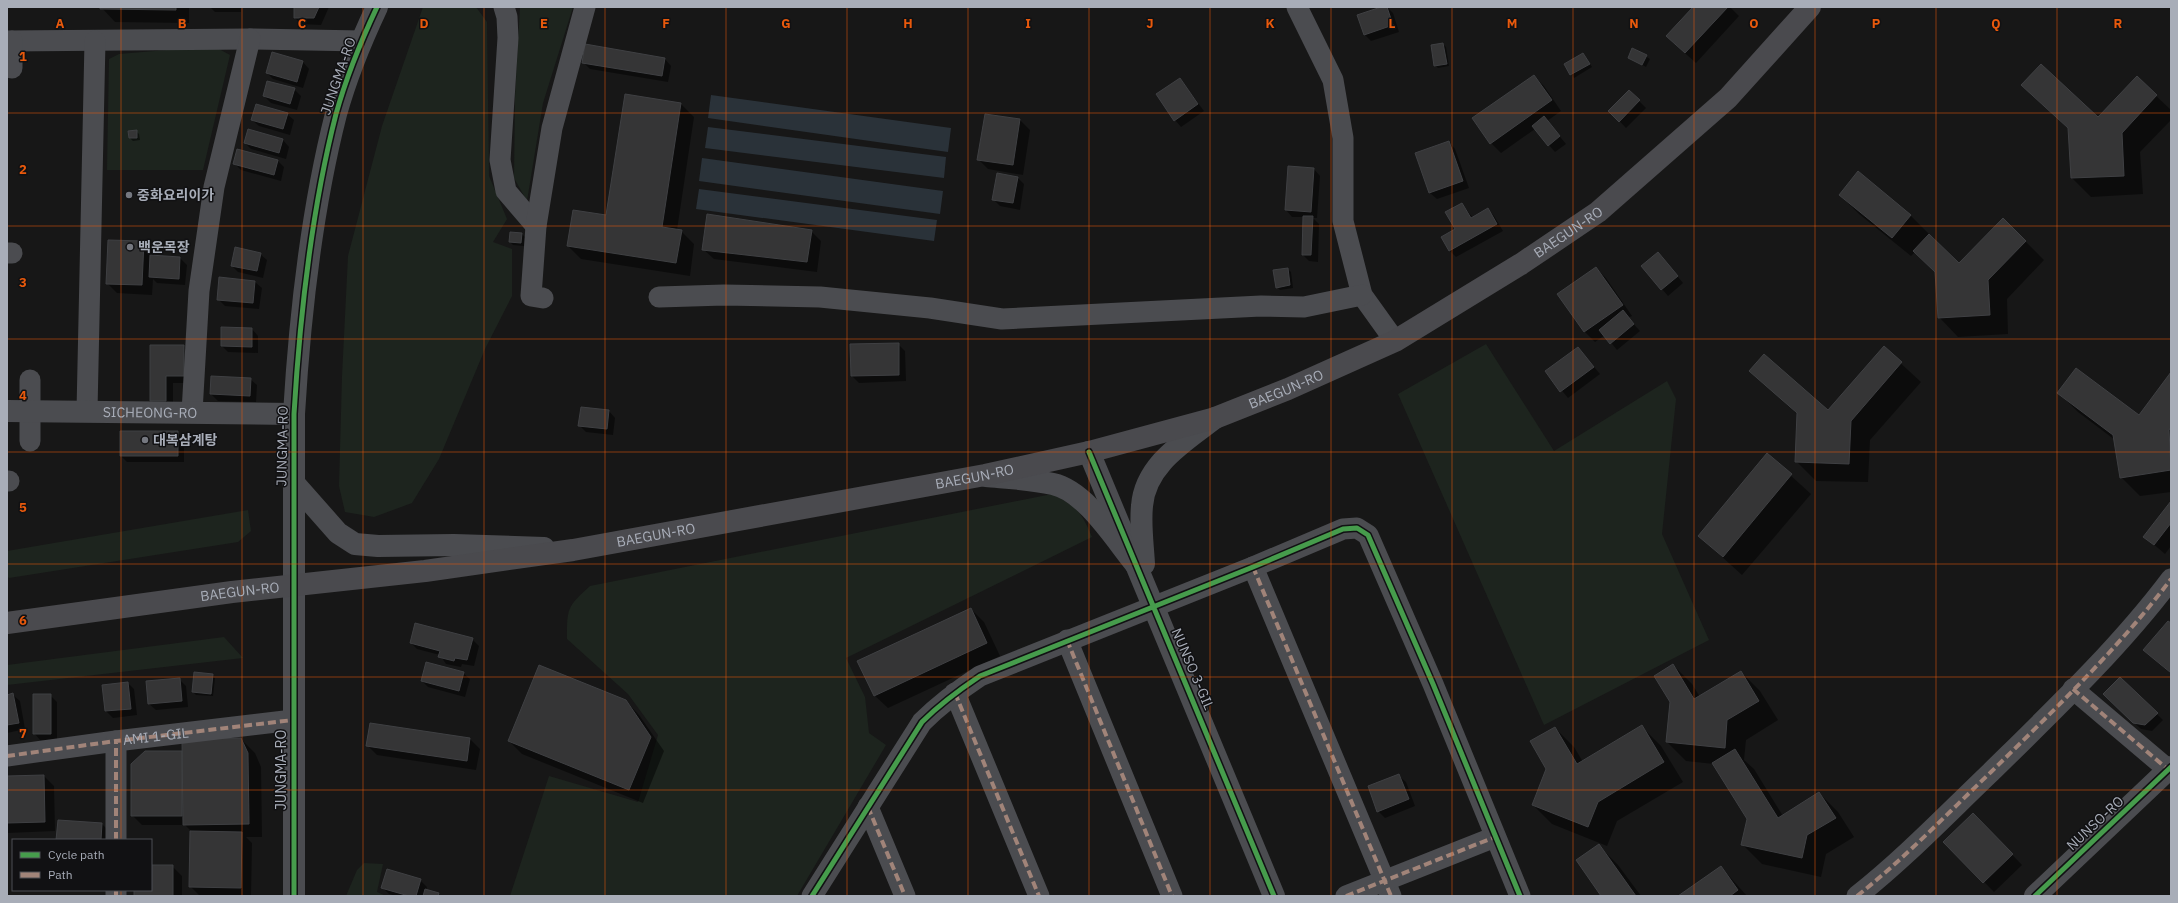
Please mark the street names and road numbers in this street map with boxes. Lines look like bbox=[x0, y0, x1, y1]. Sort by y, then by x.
street label: JUNGMA-RO bbox=[316, 35, 360, 117]
street label: BAEGUN-RO bbox=[1530, 202, 1606, 262]
street label: BAEGUN-RO bbox=[1246, 365, 1326, 413]
street label: SICHEONG-RO bbox=[103, 403, 197, 422]
street label: JUNGMA-RO bbox=[272, 405, 292, 486]
street label: BAEGUN-RO bbox=[934, 460, 1016, 493]
street label: BAEGUN-RO bbox=[615, 519, 697, 551]
street label: BAEGUN-RO bbox=[199, 578, 280, 605]
street label: NUNSO 3-GIL bbox=[1168, 625, 1218, 713]
street label: AMI 1-GIL bbox=[122, 723, 189, 749]
street label: JUNGMA-RO bbox=[272, 730, 290, 810]
street label: NUNSO-RO bbox=[2063, 792, 2127, 854]

